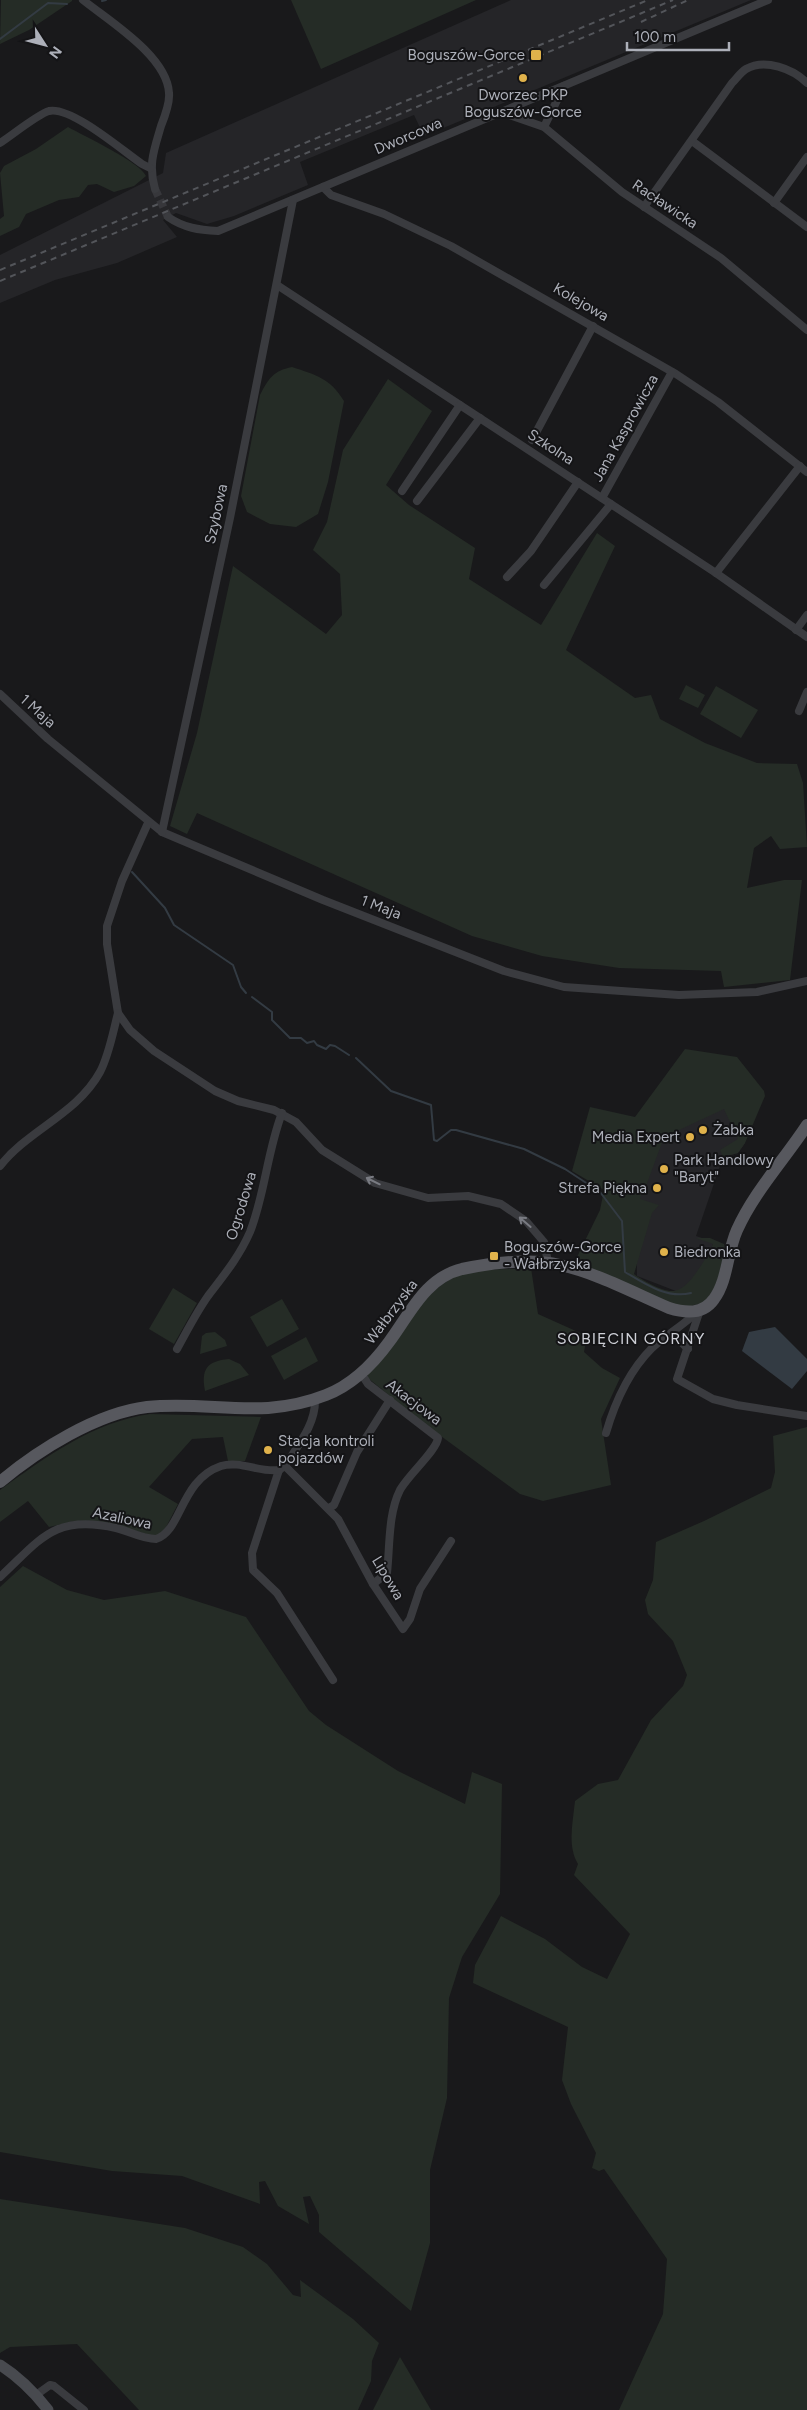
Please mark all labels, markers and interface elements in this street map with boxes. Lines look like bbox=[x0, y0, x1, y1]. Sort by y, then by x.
north arrow bbox=[20, 20, 70, 70]
scale bar bbox=[627, 20, 730, 52]
text: 100 m bbox=[634, 28, 676, 46]
text: N bbox=[45, 43, 65, 62]
place label: Boguszów-Gorce bbox=[408, 46, 525, 64]
marker: Boguszów-Gorce bbox=[529, 48, 543, 62]
marker: Dworzec PKP Boguszów-Gorce bbox=[517, 72, 529, 84]
place label: Dworzec PKP Boguszów-Gorce bbox=[464, 86, 582, 121]
street label: Dworcowa bbox=[372, 114, 444, 158]
street label: Racławicka bbox=[629, 176, 701, 232]
street label: Kolejowa bbox=[550, 279, 612, 325]
street label: Jana Kasprowicza bbox=[588, 371, 662, 485]
street label: Szkolna bbox=[524, 425, 578, 469]
street label: Szybowa bbox=[201, 482, 231, 546]
street label: 1 Maja bbox=[16, 690, 60, 732]
street label: 1 Maja bbox=[358, 891, 404, 923]
place label: Żabka bbox=[713, 1121, 754, 1139]
marker: Żabka bbox=[697, 1124, 709, 1136]
place label: Media Expert bbox=[592, 1128, 680, 1146]
marker: Media Expert bbox=[684, 1131, 696, 1143]
place label: Park Handlowy "Baryt" bbox=[674, 1151, 774, 1186]
marker: Park Handlowy "Baryt" bbox=[658, 1163, 670, 1175]
street label: Ogrodowa bbox=[222, 1170, 260, 1242]
one-way arrow bbox=[365, 1175, 380, 1185]
place label: Strefa Piękna bbox=[558, 1179, 647, 1197]
marker: Strefa Piękna bbox=[651, 1182, 663, 1194]
one-way arrow bbox=[519, 1217, 532, 1228]
place label: Boguszów-Gorce - Wałbrzyska bbox=[504, 1238, 621, 1273]
place label: Biedronka bbox=[674, 1243, 741, 1261]
marker: Biedronka bbox=[658, 1246, 670, 1258]
marker: Boguszów-Gorce - Wałbrzyska bbox=[488, 1250, 500, 1262]
street label: Wałbrzyska bbox=[361, 1276, 421, 1348]
district label: SOBIĘCIN GÓRNY bbox=[557, 1329, 705, 1348]
street label: Akacjowa bbox=[383, 1375, 445, 1429]
place label: Stacja kontroli pojazdów bbox=[278, 1432, 374, 1467]
marker: Stacja kontroli pojazdów bbox=[262, 1444, 274, 1456]
street label: Azaliowa bbox=[91, 1503, 153, 1533]
street label: Lipowa bbox=[368, 1553, 408, 1603]

